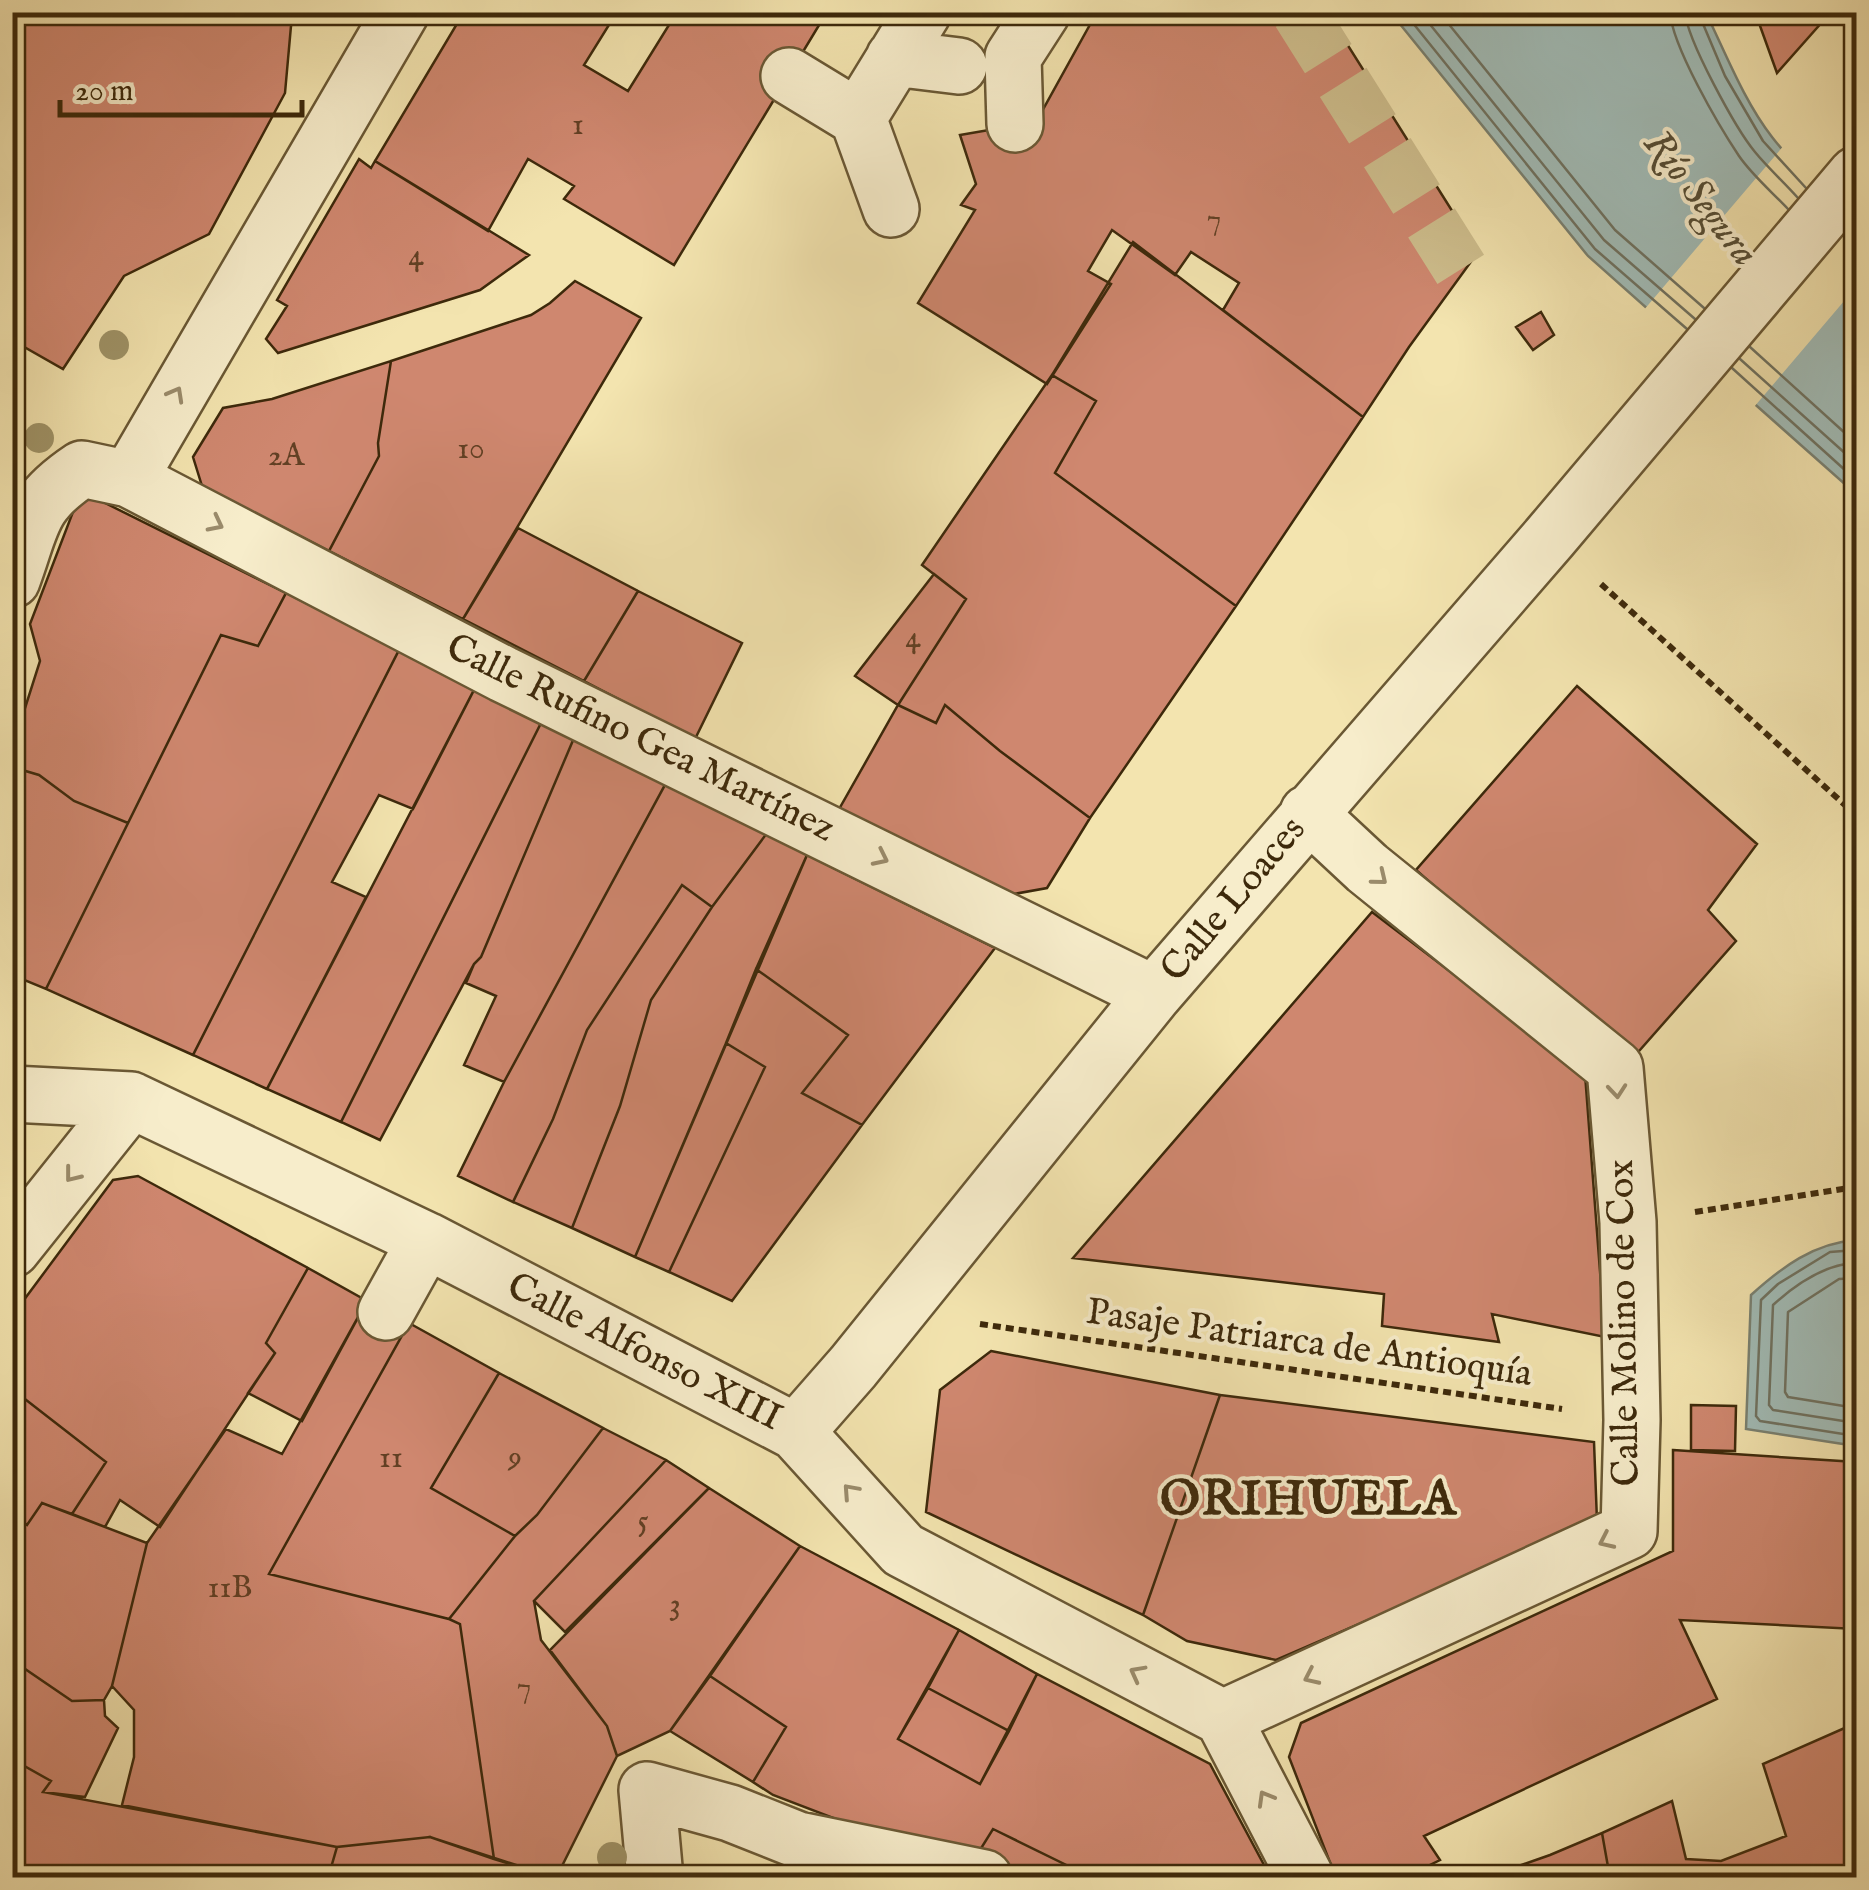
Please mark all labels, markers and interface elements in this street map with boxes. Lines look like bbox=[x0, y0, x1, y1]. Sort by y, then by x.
scale bar bbox=[60, 55, 302, 117]
text: 20 m bbox=[75, 73, 134, 111]
house number: 1 bbox=[572, 105, 584, 146]
water label: Río Segura bbox=[1631, 121, 1769, 277]
house number: 7 bbox=[1207, 200, 1221, 241]
house number: 4 bbox=[408, 236, 424, 277]
one-way arrow bbox=[164, 387, 184, 405]
house number: 10 bbox=[457, 429, 485, 470]
house number: 2A bbox=[268, 436, 306, 477]
one-way arrow bbox=[205, 512, 223, 531]
house number: 4 bbox=[905, 618, 921, 659]
street label: Calle Rufino Gea Martínez bbox=[438, 624, 842, 854]
street label: Calle Loaces bbox=[1151, 807, 1317, 993]
one-way arrow bbox=[871, 846, 889, 865]
one-way arrow bbox=[1369, 866, 1387, 884]
one-way arrow bbox=[1605, 1083, 1627, 1099]
street label: Calle Molino de Cox bbox=[1598, 1159, 1652, 1487]
one-way arrow bbox=[66, 1163, 83, 1181]
street label: Calle Alfonso XIII bbox=[498, 1263, 790, 1443]
street label: Pasaje Patriarca de Antioquía bbox=[1083, 1289, 1536, 1399]
house number: 11 bbox=[379, 1438, 403, 1479]
house number: 9 bbox=[507, 1438, 522, 1479]
district label: ORIHUELA bbox=[1160, 1471, 1458, 1531]
one-way arrow bbox=[843, 1484, 861, 1503]
house number: 5 bbox=[637, 1501, 649, 1542]
one-way arrow bbox=[1598, 1529, 1616, 1549]
house number: 11B bbox=[207, 1568, 253, 1609]
house number: 3 bbox=[669, 1585, 681, 1626]
one-way arrow bbox=[1303, 1665, 1321, 1685]
one-way arrow bbox=[1129, 1666, 1147, 1685]
house number: 7 bbox=[517, 1668, 531, 1709]
one-way arrow bbox=[1257, 1791, 1277, 1809]

